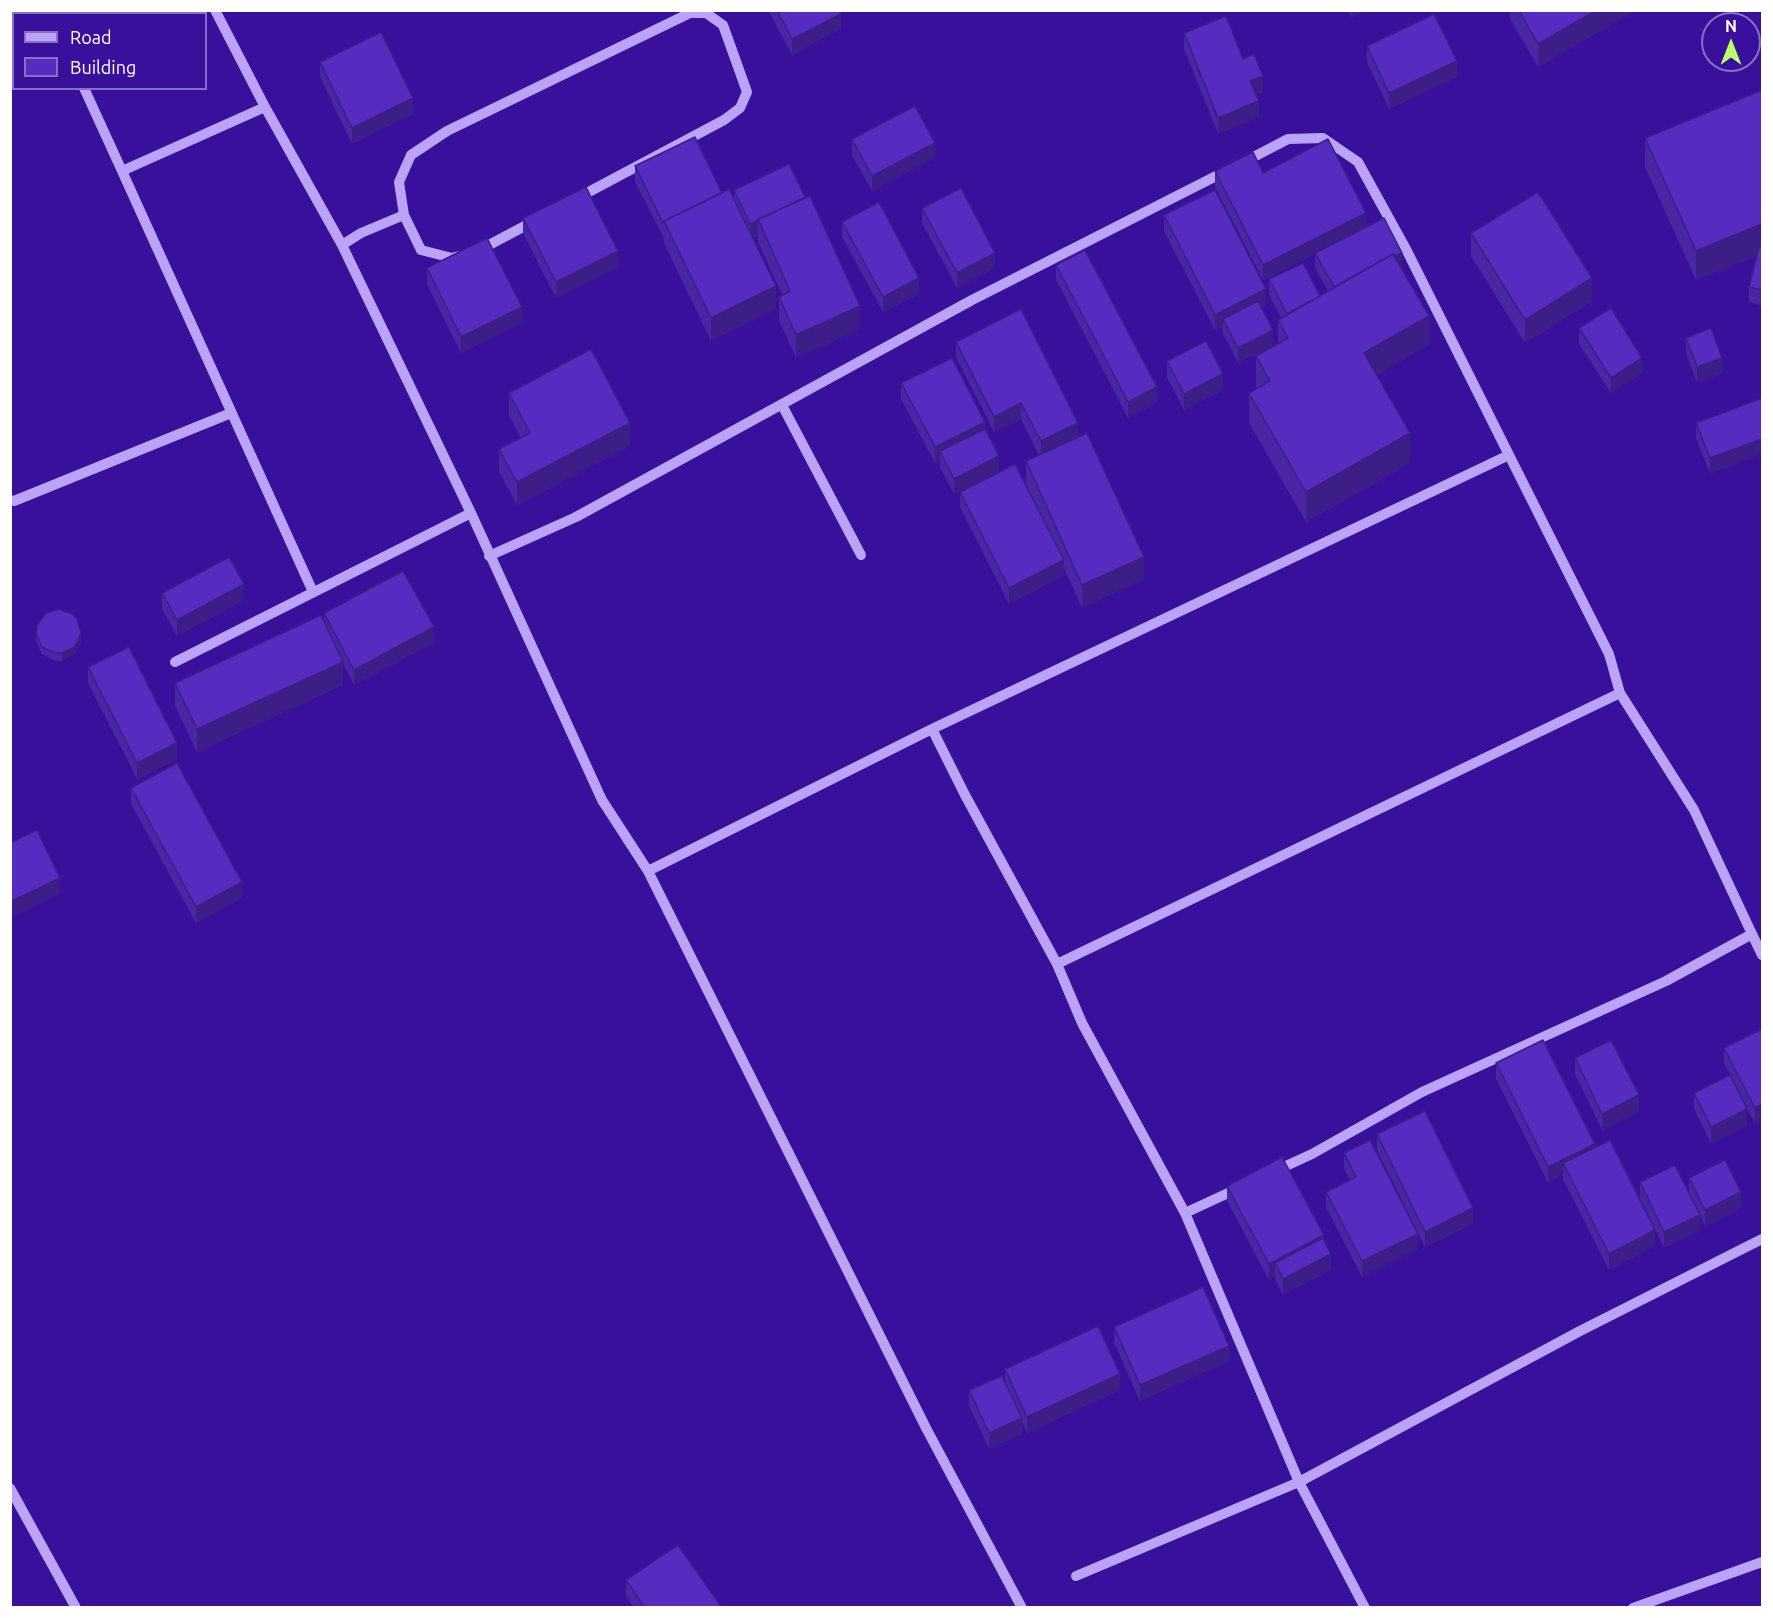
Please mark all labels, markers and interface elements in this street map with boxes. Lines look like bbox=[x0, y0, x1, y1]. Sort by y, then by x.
legend bbox=[12, 12, 207, 90]
north arrow bbox=[1701, 12, 1761, 72]
text: N bbox=[1725, 17, 1737, 35]
text: Road bbox=[70, 27, 112, 47]
text: Building bbox=[70, 57, 136, 77]

